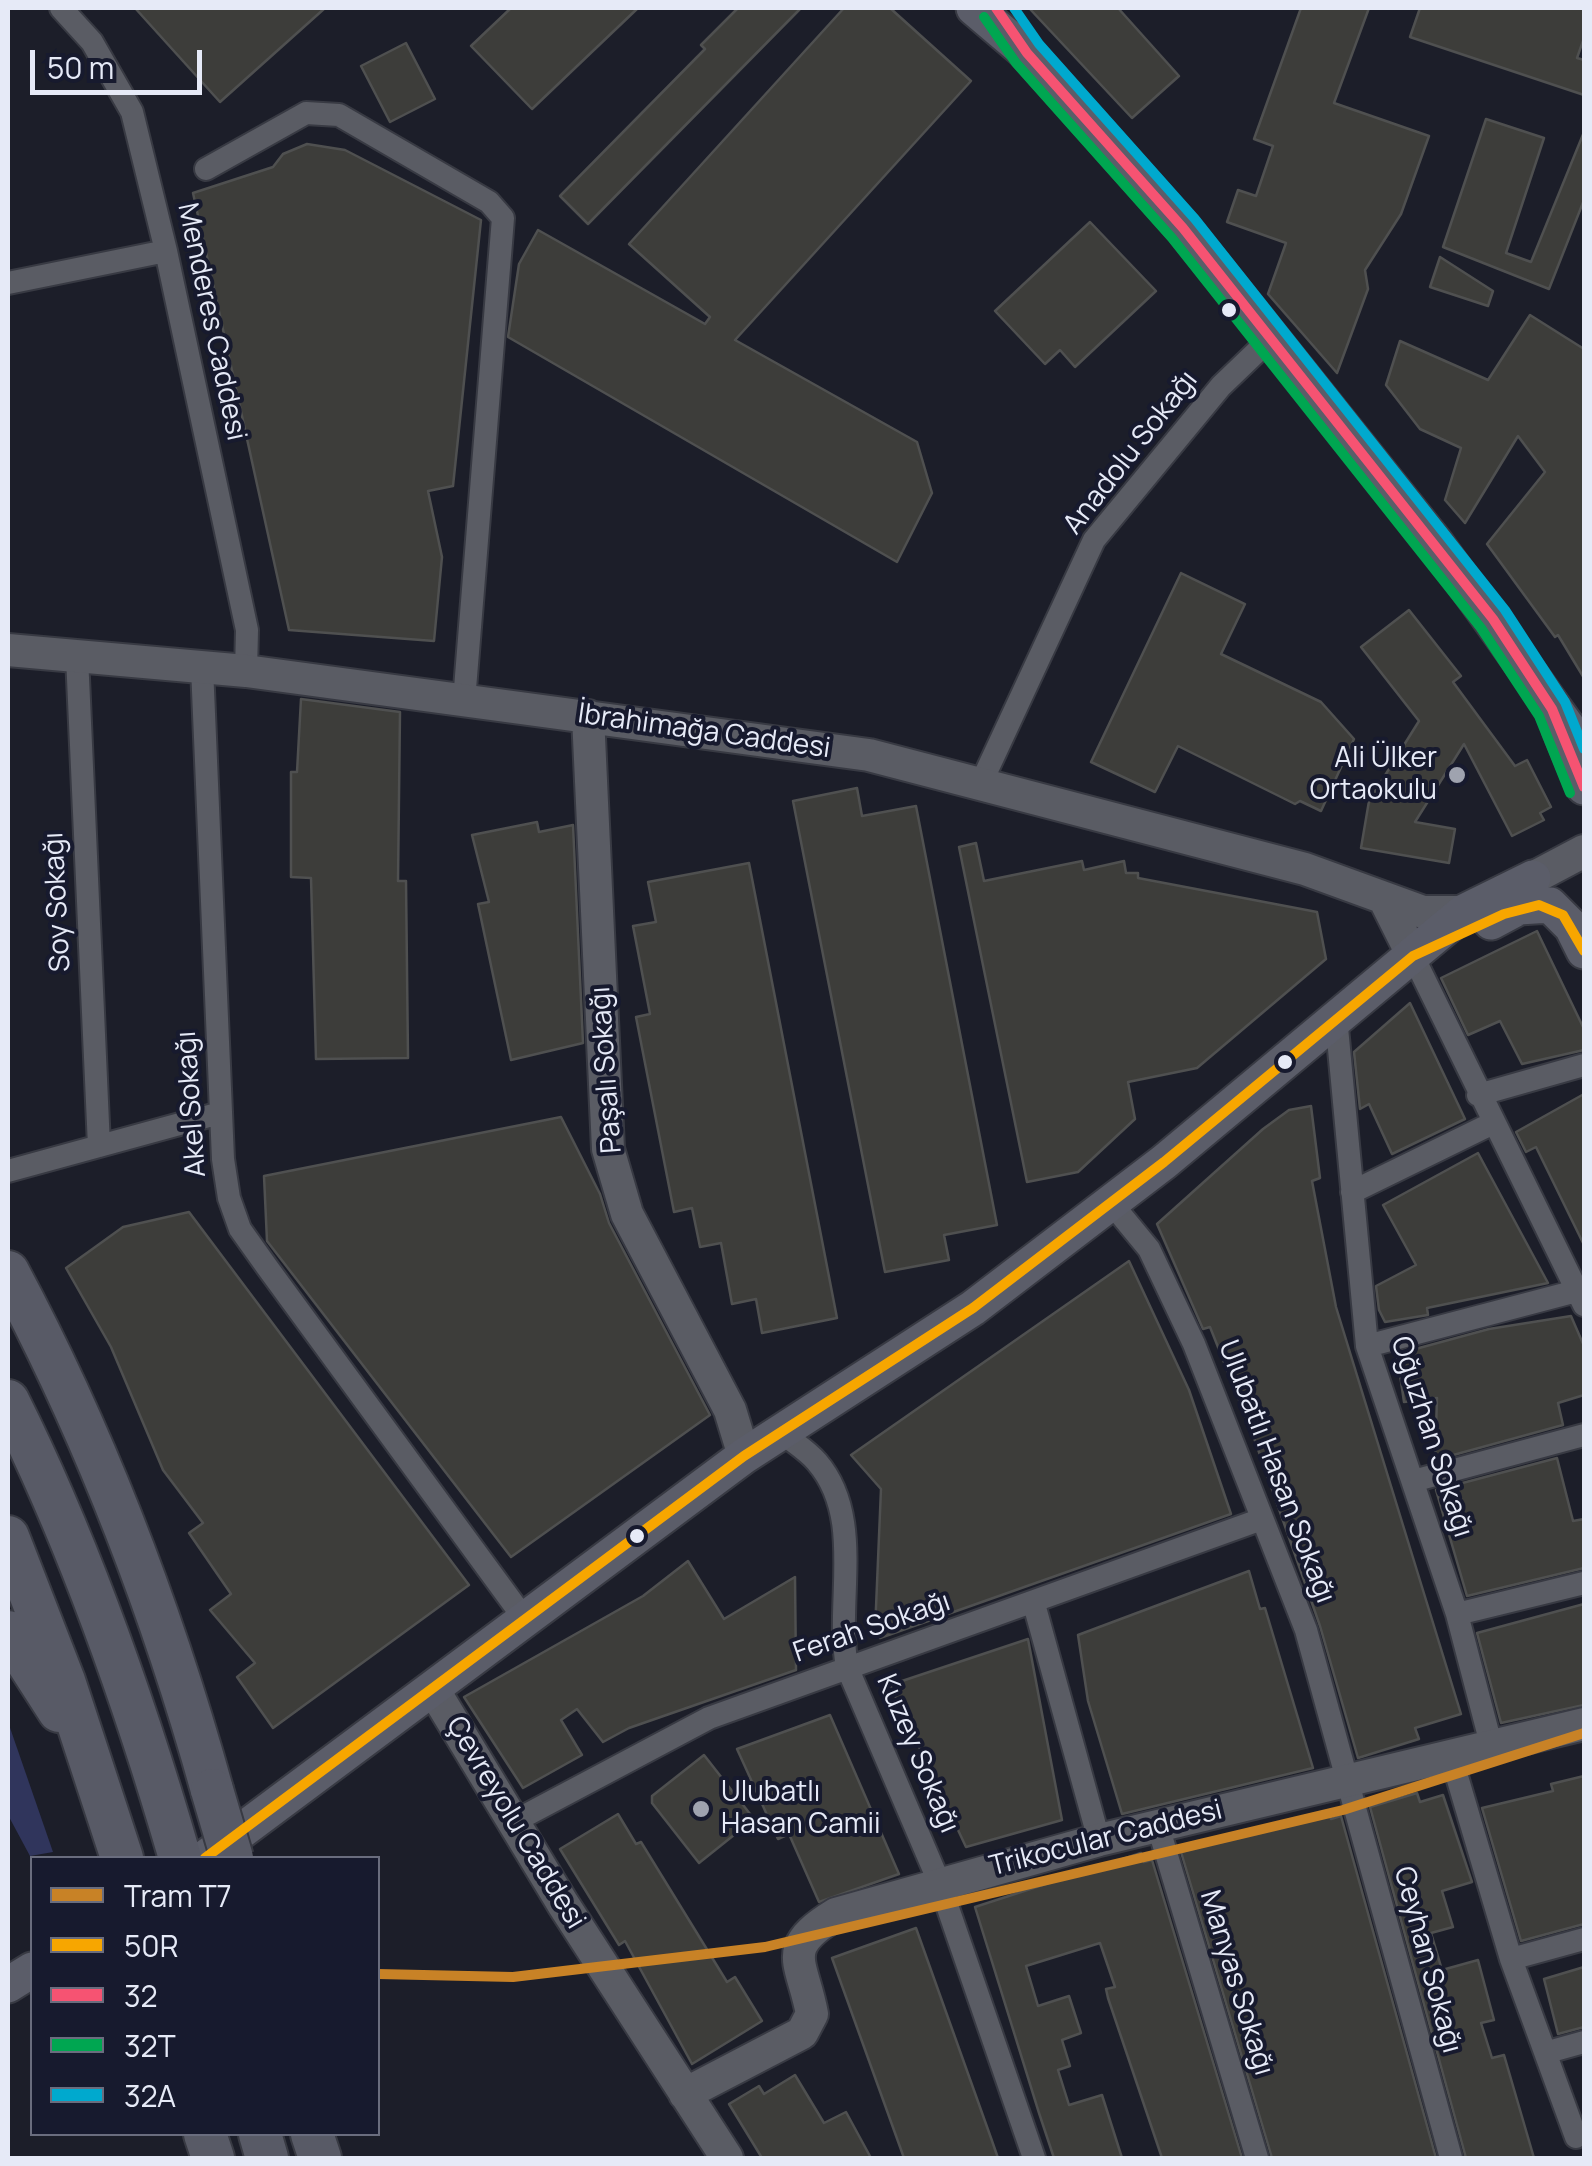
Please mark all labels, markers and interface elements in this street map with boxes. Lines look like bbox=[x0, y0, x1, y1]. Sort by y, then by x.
scale bar bbox=[35, 30, 208, 92]
text: 50 m bbox=[47, 47, 114, 88]
street label: Menderes Caddesi bbox=[169, 200, 253, 444]
unlabelled marker bbox=[1219, 300, 1239, 320]
street label: Anadolu Sokağı bbox=[1057, 365, 1205, 541]
street label: İbrahimağa Caddesi bbox=[576, 698, 832, 766]
place label: Ali Ülker Ortaokulu bbox=[1310, 742, 1437, 808]
marker: Ali Ülker Ortaokulu bbox=[1446, 764, 1468, 786]
street label: Soy Sokağı bbox=[38, 831, 78, 973]
street label: Paşalı Sokağı bbox=[584, 985, 630, 1155]
street label: Akel Sokağı bbox=[170, 1030, 214, 1178]
unlabelled marker bbox=[1275, 1052, 1295, 1072]
street label: Oğuzhan Sokağı bbox=[1383, 1332, 1479, 1542]
street label: Ulubatlı Hasan Sokağı bbox=[1210, 1336, 1342, 1608]
unlabelled marker bbox=[627, 1526, 647, 1546]
street label: Ferah Sokağı bbox=[789, 1585, 955, 1671]
street label: Kuzey Sokağı bbox=[869, 1670, 965, 1838]
street label: Çevreyolu Caddesi bbox=[438, 1711, 592, 1935]
place label: Ulubatlı Hasan Camii bbox=[721, 1776, 881, 1842]
street label: Trikocular Caddesi bbox=[986, 1794, 1226, 1884]
marker: Ulubatlı Hasan Camii bbox=[690, 1798, 712, 1820]
legend bbox=[30, 1856, 380, 2136]
street label: Ceyhan Sokağı bbox=[1386, 1863, 1468, 2057]
text: Tram T7 bbox=[124, 1875, 232, 1916]
street label: Manyas Sokağı bbox=[1192, 1886, 1280, 2080]
text: 50R bbox=[124, 1925, 179, 1966]
text: 32 bbox=[124, 1975, 158, 2016]
text: 32T bbox=[124, 2025, 176, 2066]
text: 32A bbox=[124, 2075, 176, 2116]

